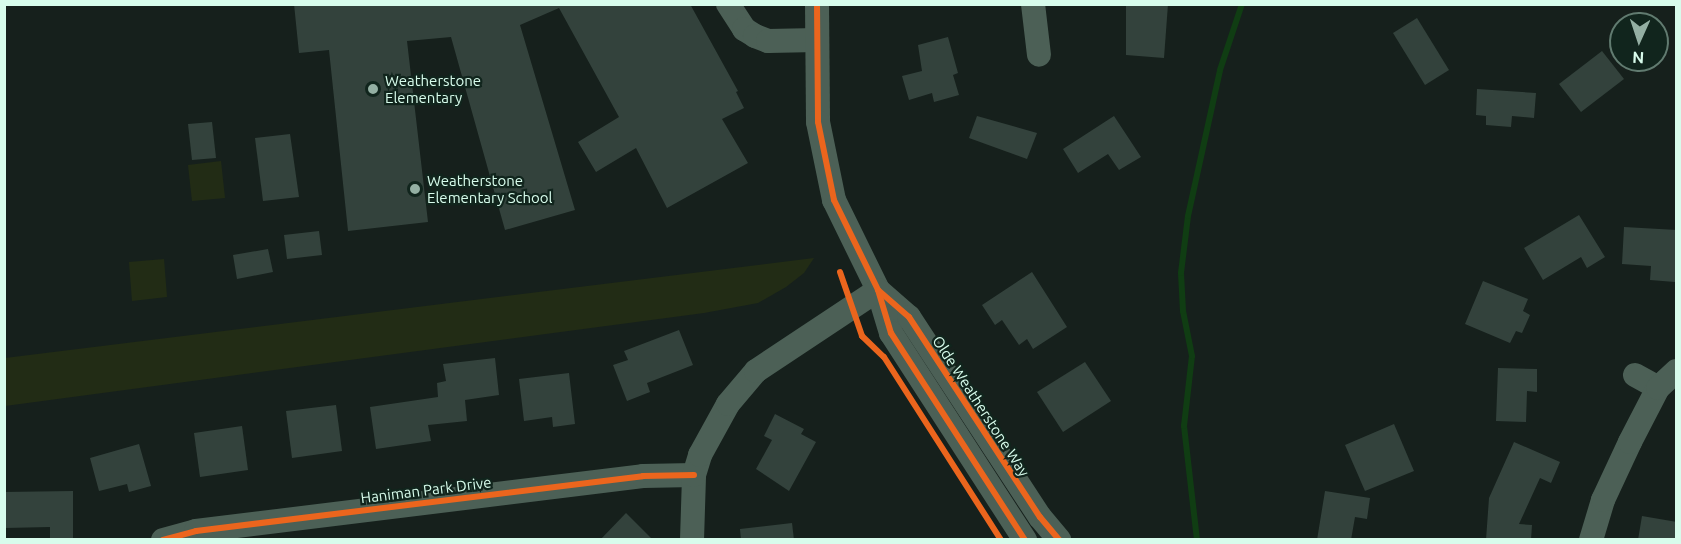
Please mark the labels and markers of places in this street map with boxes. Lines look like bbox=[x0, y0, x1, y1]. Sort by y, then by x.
place label: Weatherstone Elementary bbox=[385, 71, 481, 106]
marker: Weatherstone Elementary bbox=[366, 82, 380, 96]
place label: Weatherstone Elementary School bbox=[427, 171, 553, 206]
marker: Weatherstone Elementary School bbox=[408, 182, 422, 196]

